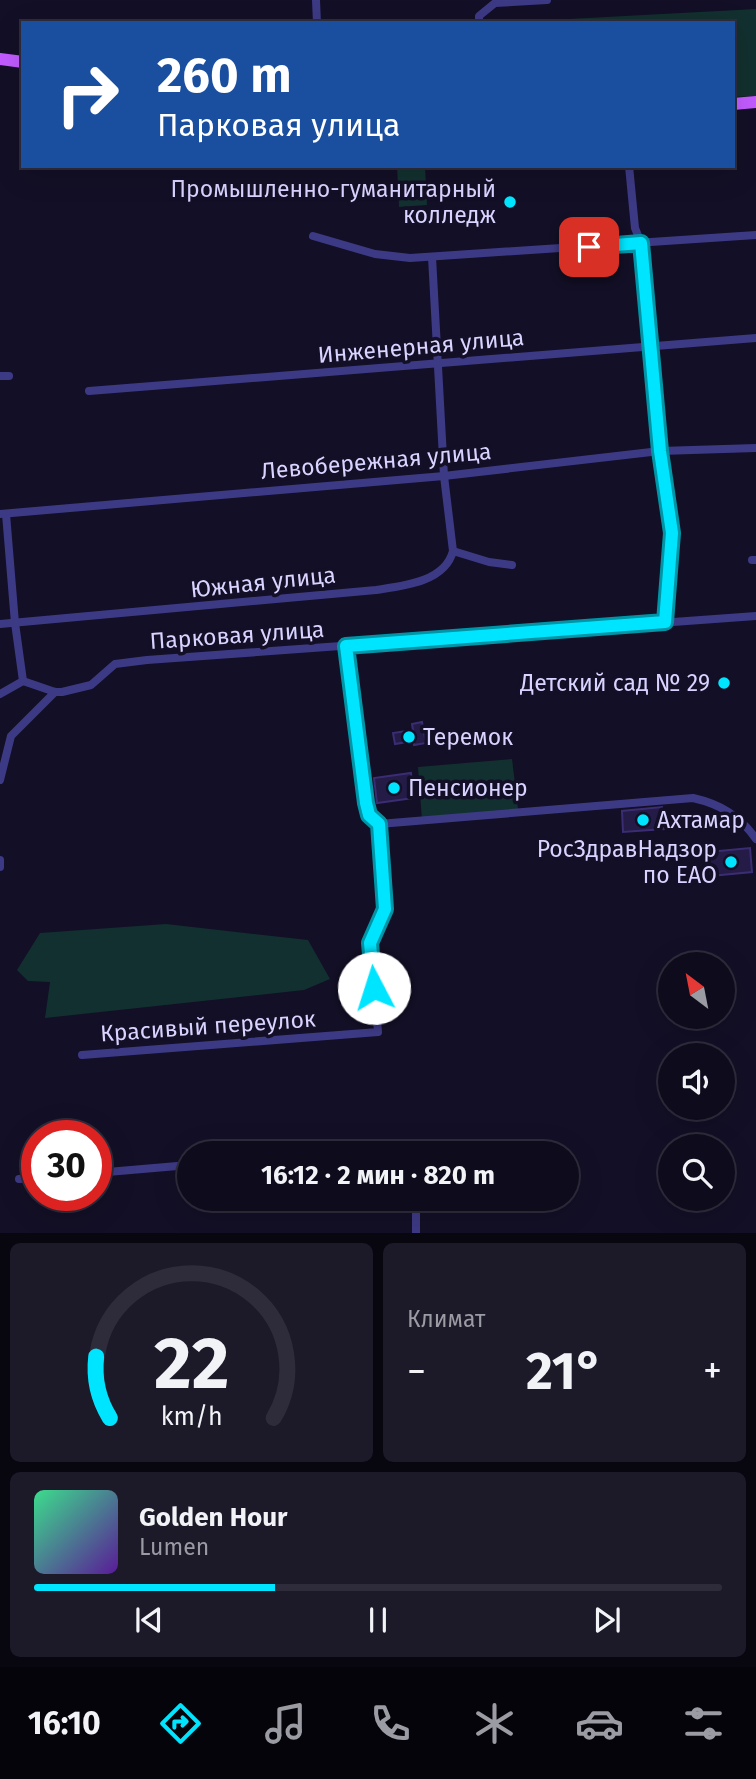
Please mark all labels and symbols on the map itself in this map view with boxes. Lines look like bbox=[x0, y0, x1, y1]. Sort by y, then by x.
place label: Промышленно-гуманитарный колледж bbox=[171, 175, 496, 229]
marker: Промышленно-гуманитарный колледж bbox=[502, 194, 518, 210]
pin bbox=[559, 217, 619, 277]
street label: Инженерная улица bbox=[317, 323, 525, 369]
street label: Левобережная улица bbox=[260, 437, 492, 485]
street label: Южная улица bbox=[189, 560, 337, 604]
street label: Парковая улица bbox=[149, 615, 325, 655]
place label: Детский сад № 29 bbox=[519, 669, 710, 697]
marker: Детский сад № 29 bbox=[716, 675, 732, 691]
place label: Теремок bbox=[423, 723, 513, 751]
marker: Теремок bbox=[401, 729, 417, 745]
place label: Пенсионер bbox=[408, 774, 528, 802]
marker: Пенсионер bbox=[386, 780, 402, 796]
place label: Ахтамар bbox=[657, 806, 745, 834]
marker: Ахтамар bbox=[635, 812, 651, 828]
place label: РосЗдравНадзор по ЕАО bbox=[537, 835, 717, 889]
marker: РосЗдравНадзор по ЕАО bbox=[723, 854, 739, 870]
position arrow bbox=[337, 951, 411, 1025]
north arrow bbox=[658, 952, 735, 1029]
street label: Красивый переулок bbox=[99, 1004, 317, 1047]
speed limit sign: 30 bbox=[21, 1120, 112, 1211]

